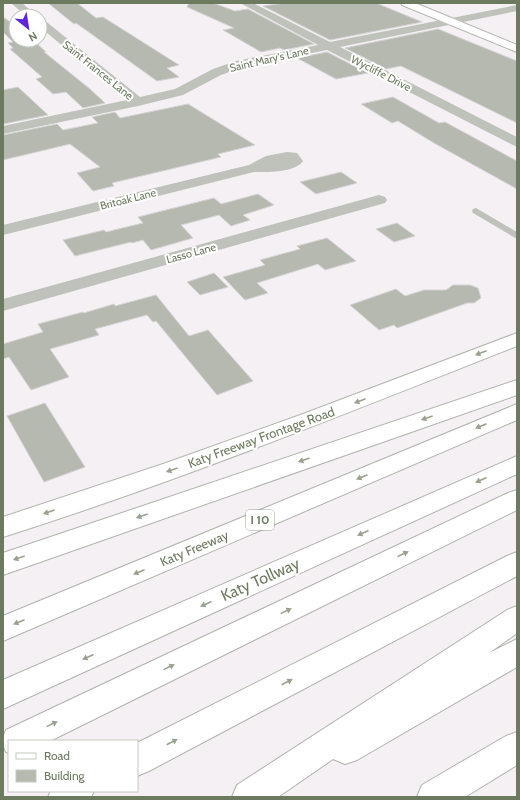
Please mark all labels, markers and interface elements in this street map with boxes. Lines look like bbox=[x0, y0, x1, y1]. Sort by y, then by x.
north arrow bbox=[8, 8, 48, 48]
text: N bbox=[26, 29, 40, 45]
street label: Saint Frances Lane bbox=[60, 37, 136, 103]
street label: Saint Mary's Lane bbox=[228, 43, 310, 75]
street label: Wycliffe Drive bbox=[349, 52, 414, 94]
street label: Britoak Lane bbox=[99, 185, 158, 213]
street label: Lasso Lane bbox=[165, 240, 218, 266]
one-way arrow bbox=[474, 351, 486, 357]
one-way arrow bbox=[353, 398, 365, 404]
street label: Katy Freeway Frontage Road bbox=[185, 403, 337, 471]
one-way arrow bbox=[421, 415, 433, 421]
one-way arrow bbox=[476, 423, 487, 429]
one-way arrow bbox=[298, 457, 310, 463]
one-way arrow bbox=[166, 467, 178, 473]
one-way arrow bbox=[356, 474, 367, 480]
one-way arrow bbox=[476, 477, 487, 483]
one-way arrow bbox=[43, 509, 55, 515]
road number: I 10 bbox=[246, 510, 274, 530]
one-way arrow bbox=[135, 513, 147, 519]
street label: Katy Freeway bbox=[157, 526, 231, 570]
one-way arrow bbox=[357, 530, 369, 536]
one-way arrow bbox=[398, 551, 409, 557]
street label: Katy Tollway bbox=[218, 554, 303, 605]
one-way arrow bbox=[12, 556, 24, 562]
one-way arrow bbox=[132, 569, 144, 575]
one-way arrow bbox=[200, 601, 212, 607]
one-way arrow bbox=[281, 608, 292, 614]
one-way arrow bbox=[14, 619, 25, 625]
one-way arrow bbox=[82, 654, 93, 660]
one-way arrow bbox=[164, 664, 175, 670]
one-way arrow bbox=[281, 678, 293, 685]
one-way arrow bbox=[46, 721, 58, 727]
one-way arrow bbox=[166, 738, 177, 745]
legend bbox=[8, 740, 138, 792]
text: Road bbox=[44, 748, 70, 763]
text: Building bbox=[44, 768, 86, 783]

